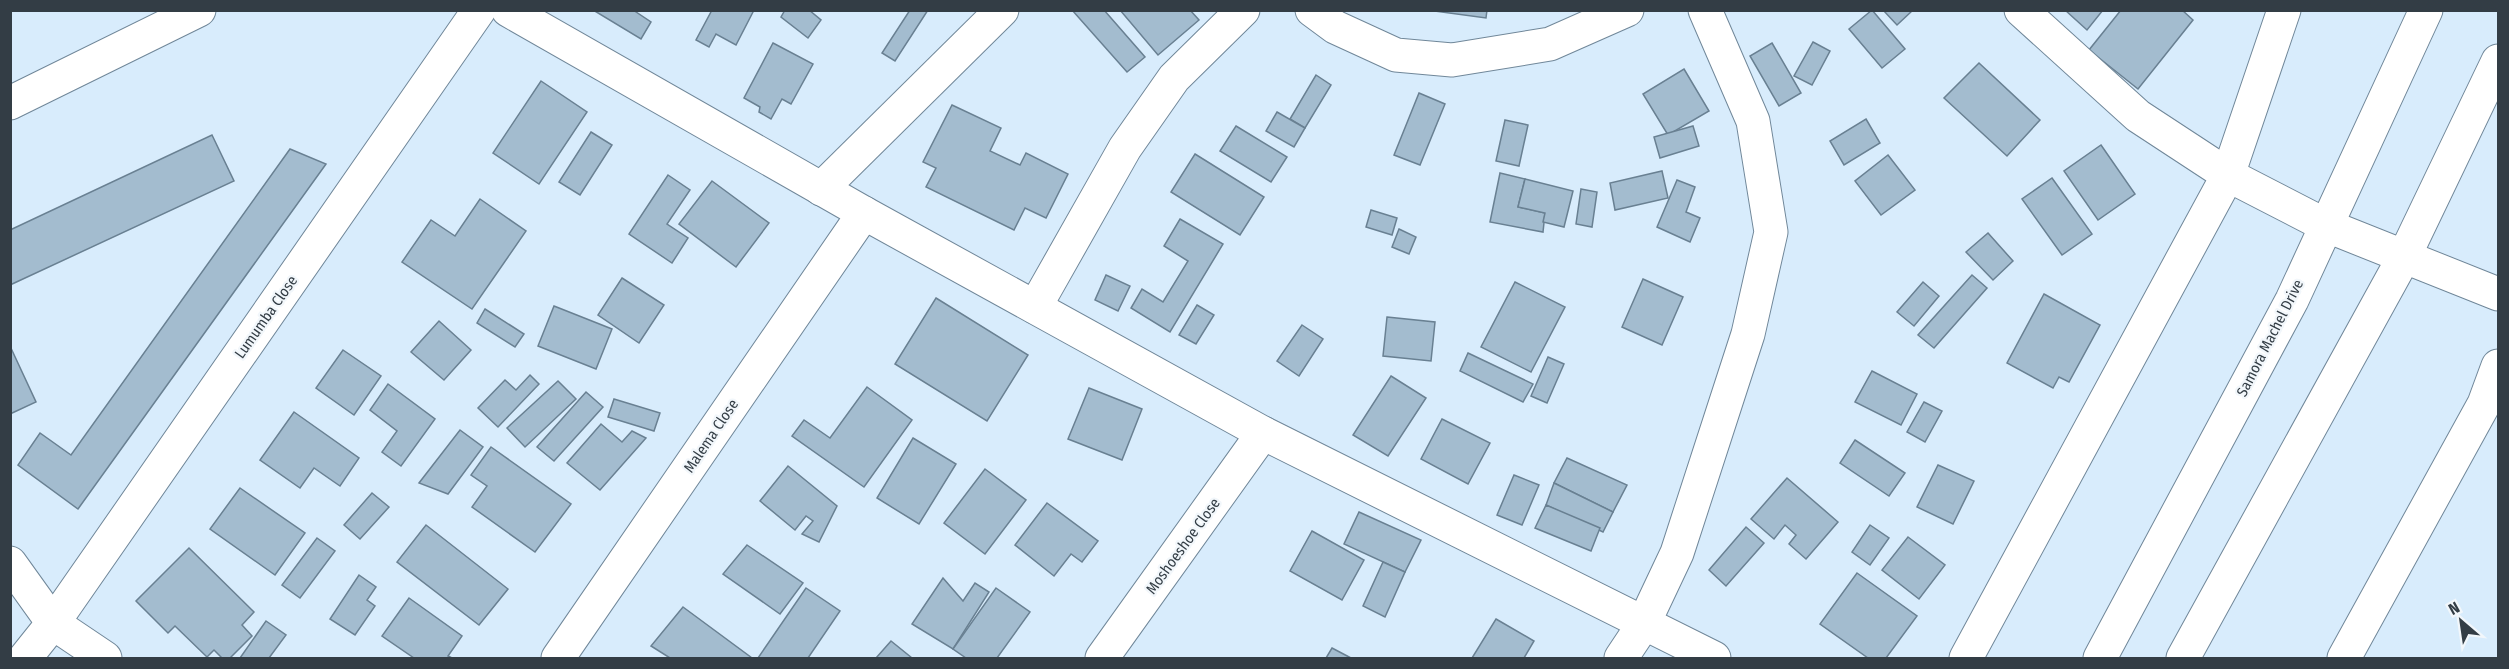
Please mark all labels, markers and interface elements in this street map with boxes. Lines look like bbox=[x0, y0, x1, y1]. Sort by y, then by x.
street label: Lumumba Close bbox=[231, 272, 301, 362]
street label: Samora Machel Drive bbox=[2233, 277, 2307, 399]
street label: Malema Close bbox=[680, 396, 742, 476]
street label: Moshoeshoe Close bbox=[1142, 494, 1224, 598]
north arrow bbox=[2431, 591, 2491, 651]
text: N bbox=[2445, 598, 2463, 619]

